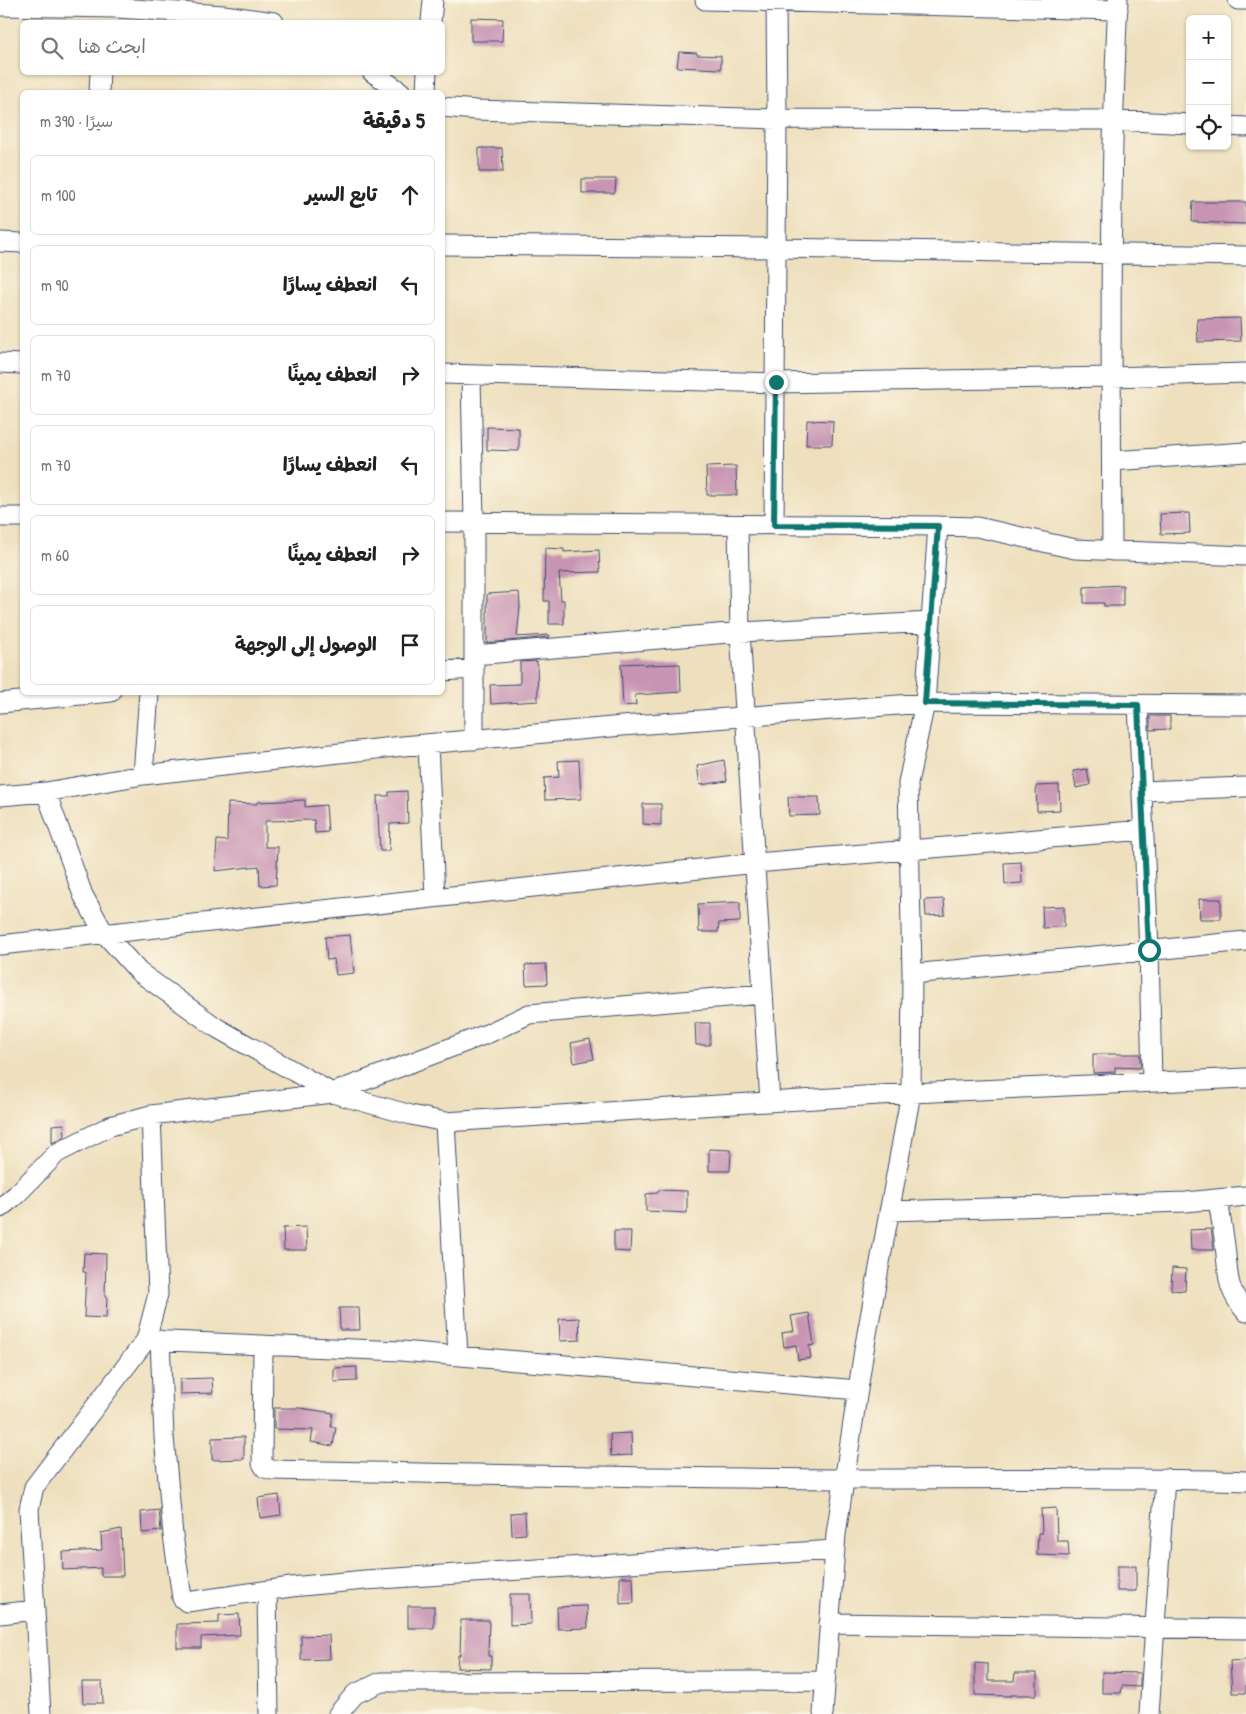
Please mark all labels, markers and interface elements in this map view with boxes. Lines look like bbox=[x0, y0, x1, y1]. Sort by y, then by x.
map controls bbox=[1186, 15, 1231, 150]
button: + bbox=[1186, 15, 1231, 60]
search box bbox=[20, 20, 445, 75]
text: ابحث هنا bbox=[78, 33, 146, 59]
icon: search bbox=[38, 34, 66, 62]
button: − bbox=[1186, 60, 1231, 105]
button: locate bbox=[1186, 105, 1231, 150]
text: 5 دقيقة bbox=[363, 106, 425, 135]
text: سيرًا · 390 m bbox=[40, 110, 113, 132]
text: تابع السير bbox=[305, 181, 377, 207]
icon: ahead bbox=[396, 181, 424, 209]
text: 100 m bbox=[41, 184, 76, 206]
text: انعطف يسارًا bbox=[283, 271, 377, 297]
icon: left bbox=[396, 271, 424, 299]
text: 90 m bbox=[41, 274, 69, 296]
text: انعطف يمينًا bbox=[288, 361, 377, 387]
icon: right bbox=[396, 361, 424, 389]
text: 70 m bbox=[41, 364, 71, 386]
route end bbox=[765, 371, 788, 394]
text: انعطف يسارًا bbox=[283, 451, 377, 477]
icon: left bbox=[396, 451, 424, 479]
text: 70 m bbox=[41, 454, 71, 476]
text: انعطف يمينًا bbox=[288, 541, 377, 567]
icon: right bbox=[396, 541, 424, 569]
text: 60 m bbox=[41, 544, 69, 566]
text: الوصول إلى الوجهة bbox=[235, 631, 377, 657]
icon: arrive bbox=[396, 631, 424, 659]
route start bbox=[1138, 939, 1161, 962]

